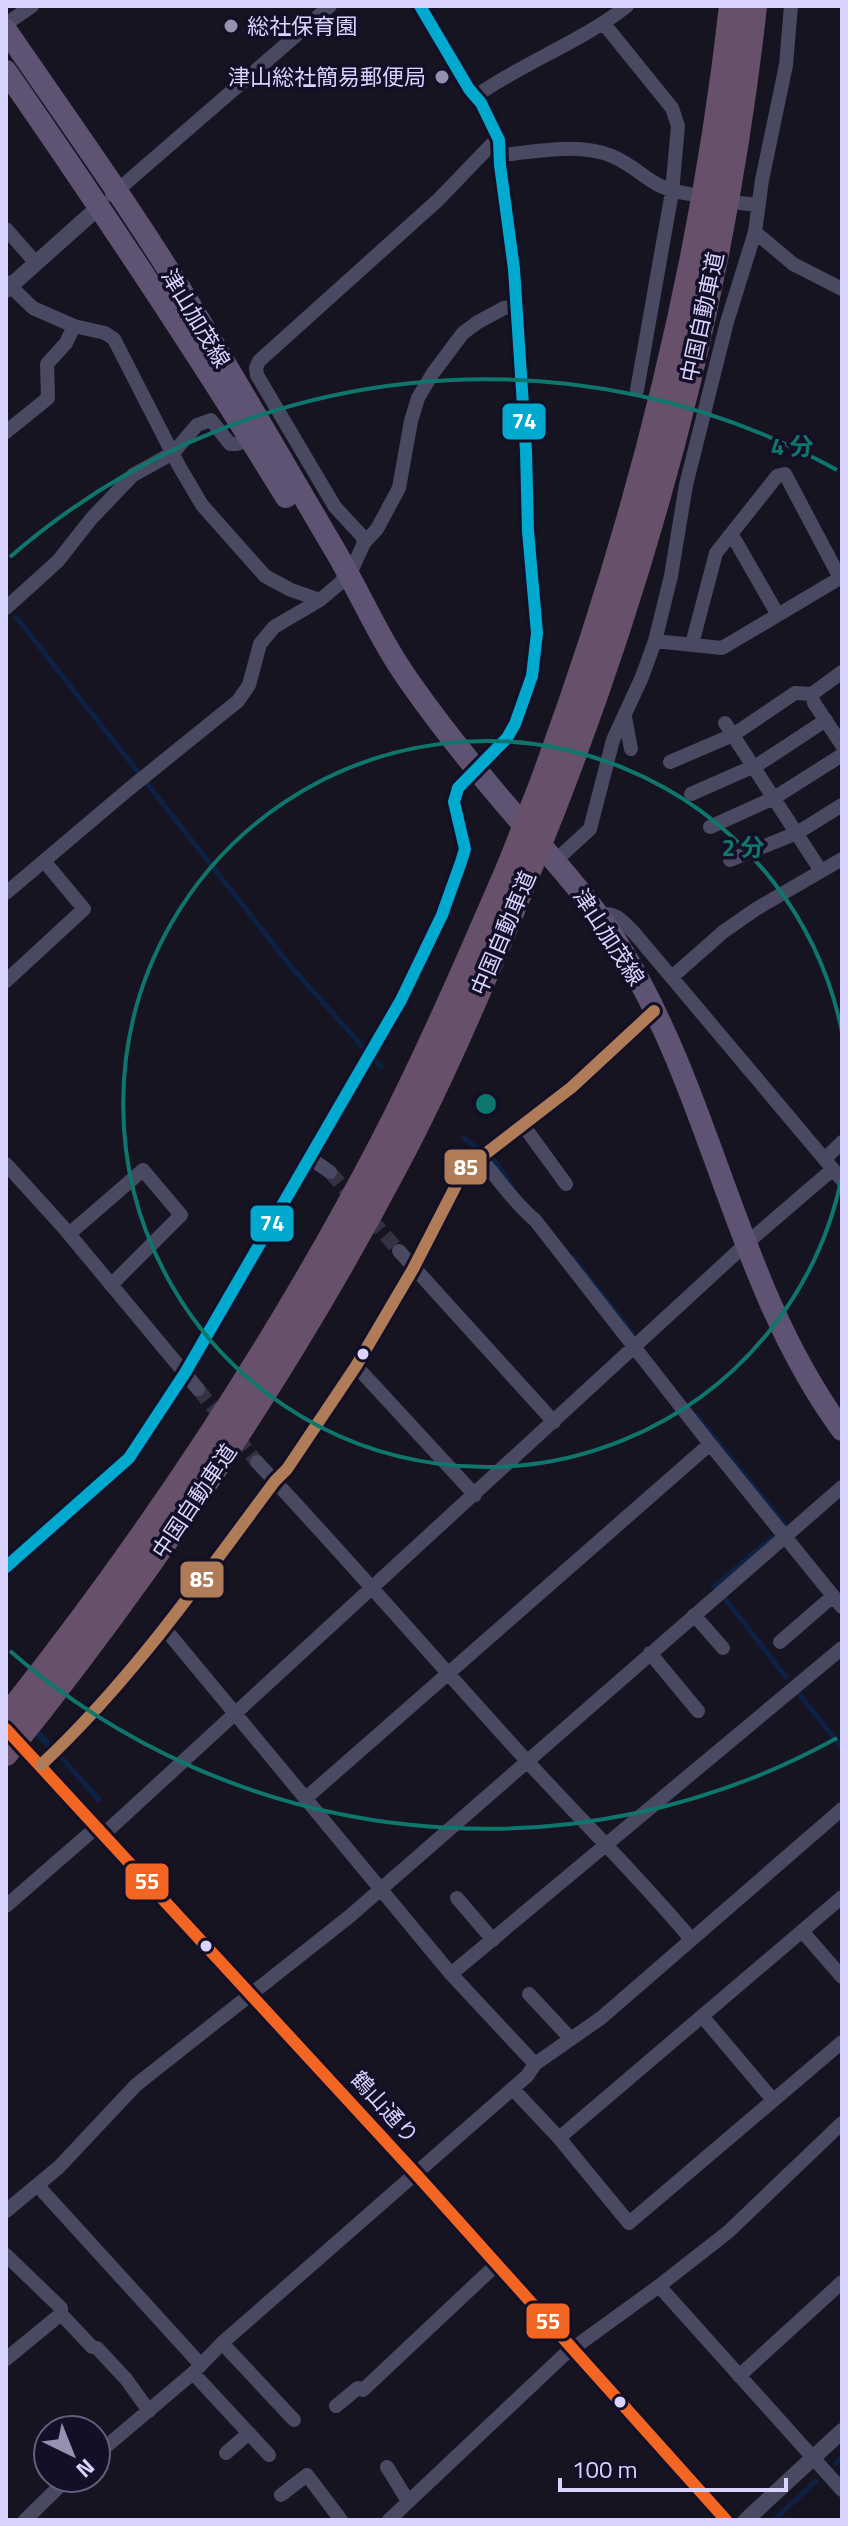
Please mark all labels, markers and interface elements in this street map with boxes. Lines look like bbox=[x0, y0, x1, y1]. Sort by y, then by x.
place label: 総社保育園 bbox=[247, 9, 357, 43]
marker: 総社保育園 bbox=[222, 17, 240, 35]
place label: 津山総社簡易郵便局 bbox=[228, 60, 426, 94]
marker: 津山総社簡易郵便局 bbox=[433, 68, 451, 86]
street label: 中国自動車道 bbox=[672, 249, 732, 385]
street label: 津山加茂線 bbox=[153, 262, 239, 374]
line badge: 74 bbox=[501, 402, 547, 441]
text: 74 bbox=[512, 404, 536, 438]
text: 4 分 bbox=[771, 428, 813, 464]
text: 2 分 bbox=[722, 829, 764, 865]
street label: 中国自動車道 bbox=[462, 866, 544, 1000]
street label: 津山加茂線 bbox=[565, 882, 653, 992]
centre of rings bbox=[472, 1090, 500, 1118]
line badge: 85 bbox=[443, 1148, 488, 1186]
text: 85 bbox=[454, 1150, 478, 1184]
line badge: 74 bbox=[249, 1204, 295, 1243]
text: 74 bbox=[260, 1206, 284, 1240]
unlabelled marker bbox=[355, 1346, 371, 1362]
street label: 中国自動車道 bbox=[143, 1437, 245, 1565]
line badge: 85 bbox=[179, 1560, 225, 1599]
text: 85 bbox=[190, 1562, 214, 1596]
line badge: 55 bbox=[124, 1862, 170, 1901]
text: 55 bbox=[135, 1864, 159, 1898]
unlabelled marker bbox=[198, 1938, 214, 1954]
street label: 鶴山通り bbox=[343, 2063, 427, 2151]
line badge: 55 bbox=[525, 2302, 571, 2340]
text: 55 bbox=[536, 2304, 560, 2338]
unlabelled marker bbox=[612, 2394, 628, 2410]
north arrow bbox=[32, 2414, 112, 2494]
scale bar bbox=[560, 2442, 786, 2492]
text: N bbox=[68, 2451, 103, 2486]
text: 100 m bbox=[572, 2451, 638, 2487]

